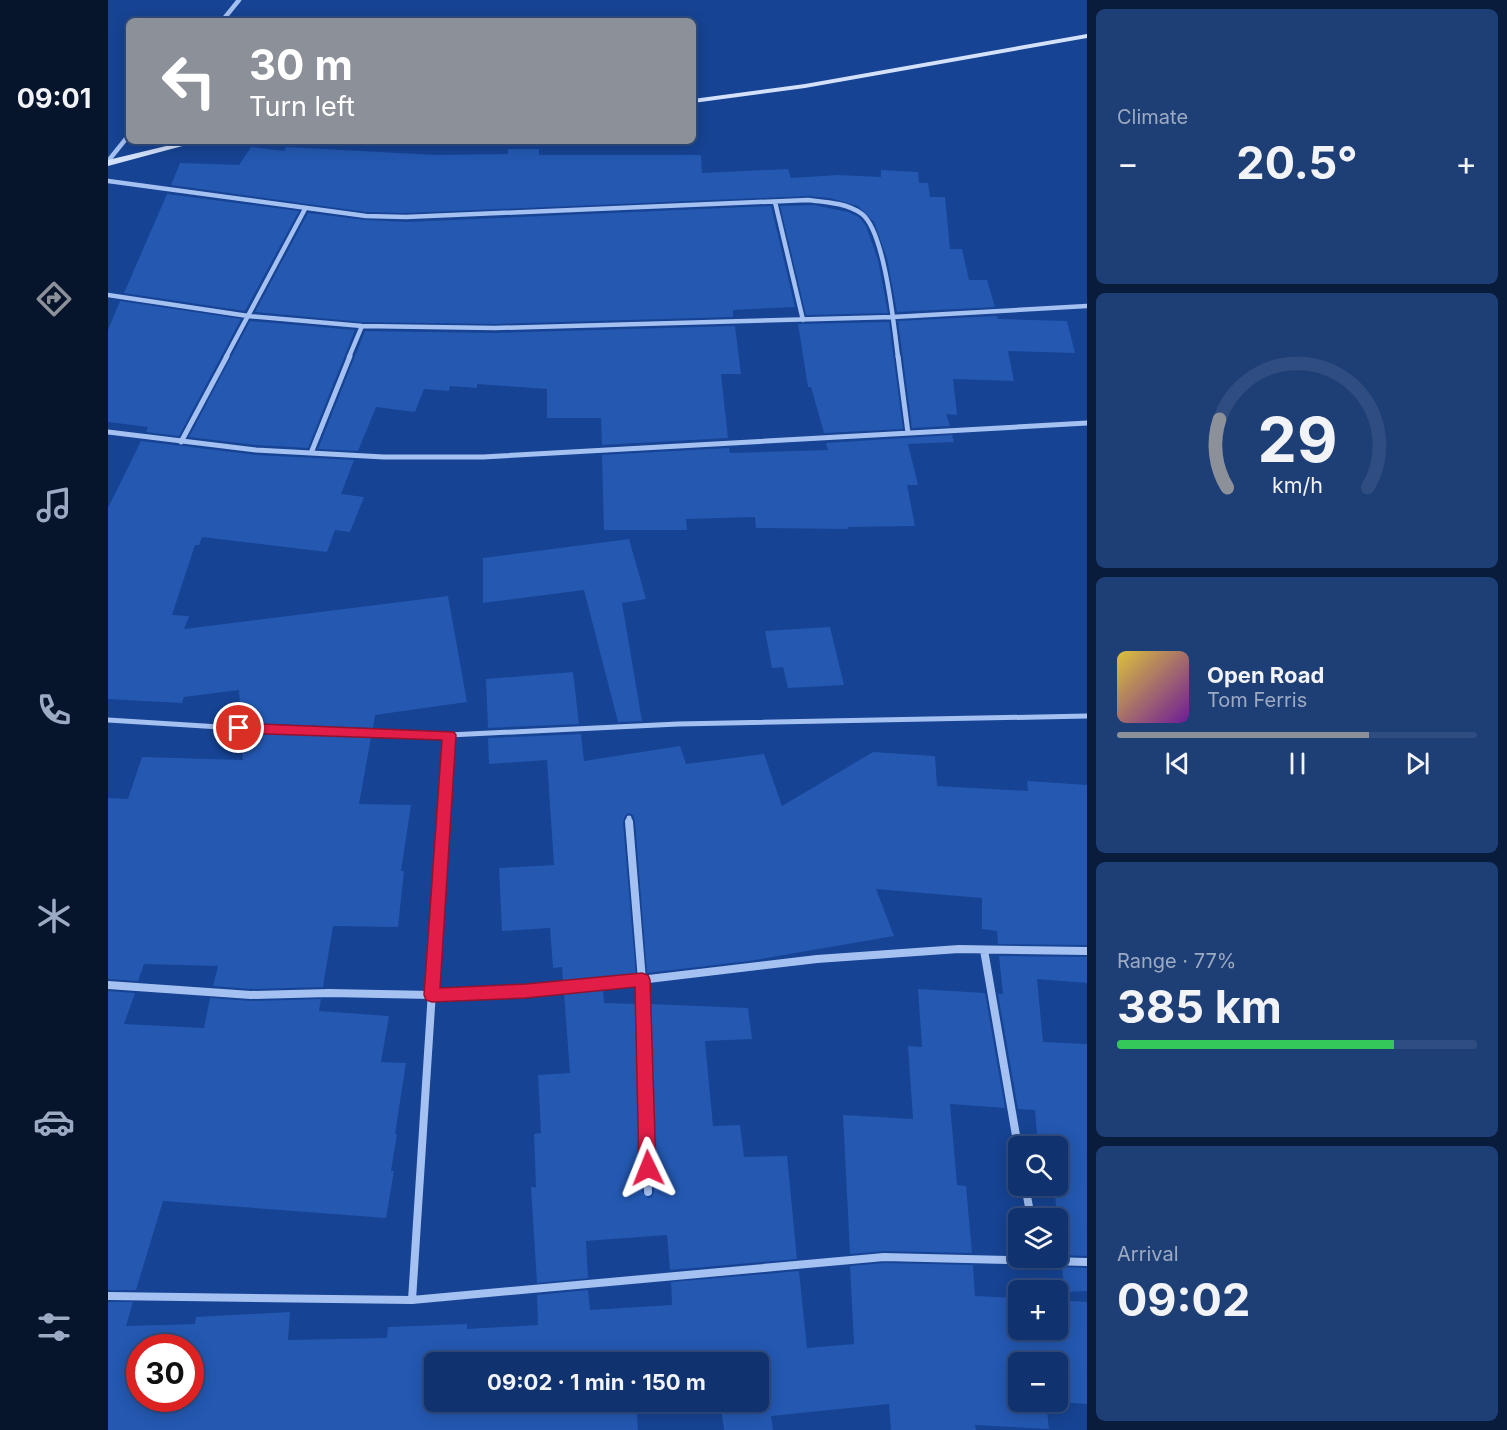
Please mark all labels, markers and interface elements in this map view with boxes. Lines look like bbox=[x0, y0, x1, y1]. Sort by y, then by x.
text: 30 m bbox=[249, 39, 353, 90]
icon: left bbox=[150, 42, 228, 120]
text: 09:01 bbox=[17, 82, 91, 115]
text: Turn left bbox=[249, 90, 355, 123]
text: Climate bbox=[1117, 105, 1188, 129]
text: 20.5° bbox=[1236, 135, 1358, 190]
text: − bbox=[1117, 143, 1139, 183]
text: + bbox=[1455, 143, 1477, 183]
icon: directions bbox=[33, 278, 75, 320]
text: 29 bbox=[1257, 402, 1337, 477]
text: km/h bbox=[1272, 472, 1322, 498]
icon: music bbox=[33, 484, 75, 526]
text: Open Road bbox=[1207, 662, 1324, 688]
text: Tom Ferris bbox=[1207, 688, 1307, 712]
icon: phone bbox=[33, 689, 75, 731]
pin bbox=[213, 702, 264, 753]
icon: arrive bbox=[222, 711, 255, 744]
icon: previous bbox=[1161, 747, 1194, 780]
icon: pause bbox=[1281, 747, 1314, 780]
icon: next bbox=[1401, 747, 1434, 780]
icon: climate bbox=[33, 895, 75, 937]
text: Range · 77% bbox=[1117, 949, 1236, 973]
text: 385 km bbox=[1117, 979, 1282, 1034]
icon: car bbox=[33, 1101, 75, 1143]
position arrow bbox=[616, 1136, 680, 1200]
map controls bbox=[1008, 1136, 1068, 1412]
button: search bbox=[1008, 1136, 1068, 1196]
button: layers bbox=[1008, 1208, 1068, 1268]
text: Arrival bbox=[1117, 1242, 1179, 1266]
text: 09:02 bbox=[1117, 1272, 1250, 1327]
button: + bbox=[1008, 1280, 1068, 1340]
icon: filters bbox=[33, 1306, 75, 1348]
speed limit sign: 30 bbox=[126, 1334, 204, 1412]
button: − bbox=[1008, 1352, 1068, 1412]
text: 09:02 · 1 min · 150 m bbox=[487, 1369, 706, 1395]

